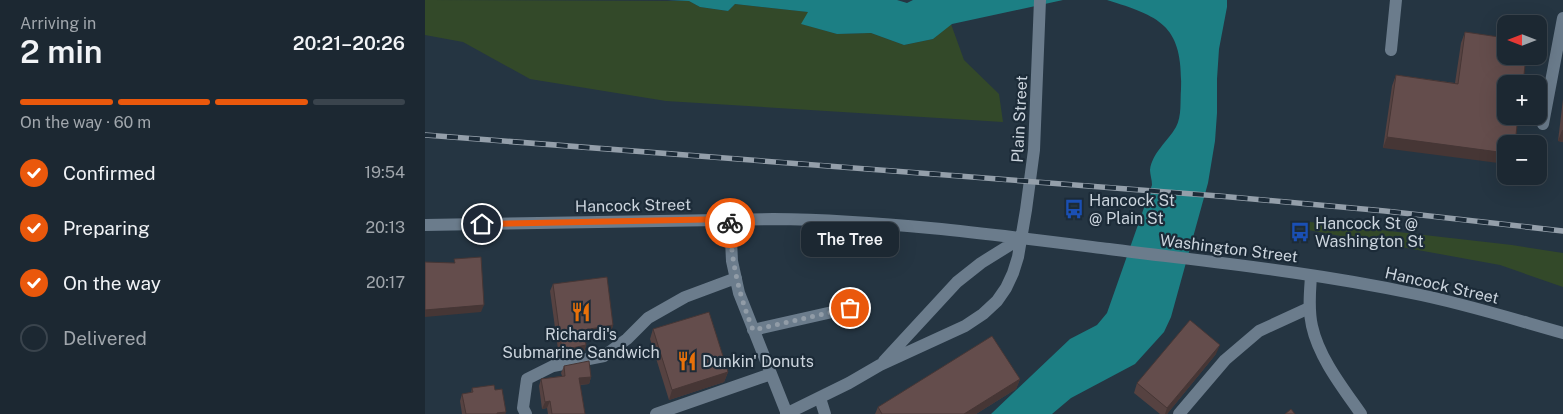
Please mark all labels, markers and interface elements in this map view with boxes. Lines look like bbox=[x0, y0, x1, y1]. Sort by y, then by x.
text: Arriving in bbox=[20, 14, 96, 33]
north arrow bbox=[1497, 15, 1547, 65]
map controls bbox=[1497, 15, 1547, 185]
text: 20:21–20:26 bbox=[293, 32, 405, 54]
text: 2 min bbox=[20, 33, 103, 70]
street label: Plain Street bbox=[1008, 75, 1031, 163]
button: + bbox=[1497, 75, 1547, 125]
text: On the way · 60 m bbox=[20, 113, 151, 132]
button: − bbox=[1497, 135, 1547, 185]
icon: check bbox=[20, 159, 48, 187]
text: Confirmed bbox=[63, 162, 156, 184]
text: 19:54 bbox=[365, 163, 405, 182]
place label: Hancock St @ Plain St bbox=[1089, 191, 1175, 228]
street label: Hancock Street bbox=[575, 195, 691, 216]
courier bbox=[705, 198, 755, 248]
bus stop icon: Hancock St @ Plain St bbox=[1063, 198, 1085, 220]
pin bbox=[461, 203, 503, 245]
icon: bike bbox=[716, 209, 744, 237]
icon: home bbox=[468, 210, 496, 238]
icon: check bbox=[20, 214, 48, 242]
place label: Hancock St @ Washington St bbox=[1315, 214, 1424, 251]
text: Preparing bbox=[63, 217, 150, 239]
text: 20:13 bbox=[365, 218, 405, 237]
bus stop icon: Hancock St @ Washington St bbox=[1289, 221, 1311, 243]
callout: The Tree bbox=[801, 223, 899, 258]
text: The Tree bbox=[817, 230, 883, 249]
street label: Washington Street bbox=[1159, 231, 1299, 266]
street label: Hancock Street bbox=[1383, 263, 1501, 308]
icon: check bbox=[20, 269, 48, 297]
text: On the way bbox=[63, 272, 161, 294]
text: 20:17 bbox=[366, 273, 405, 292]
pin bbox=[829, 287, 871, 329]
icon: bag bbox=[836, 294, 864, 322]
restaurant icon: Richardi's Submarine Sandwich bbox=[570, 301, 592, 323]
place label: Richardi's Submarine Sandwich bbox=[502, 325, 660, 362]
text: Delivered bbox=[63, 327, 147, 349]
restaurant icon: Dunkin' Donuts bbox=[676, 350, 698, 372]
place label: Dunkin' Donuts bbox=[702, 352, 814, 371]

